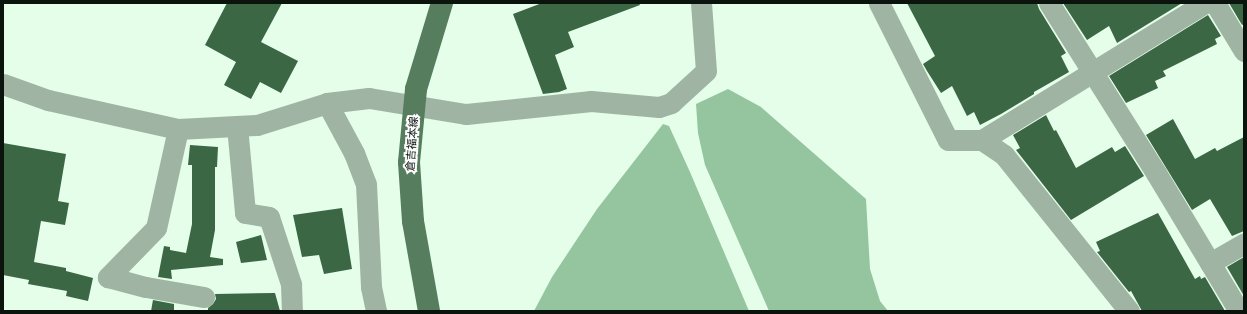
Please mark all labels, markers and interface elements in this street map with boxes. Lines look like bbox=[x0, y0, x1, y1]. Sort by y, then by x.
street label: 倉吉福本線 bbox=[403, 116, 421, 172]

